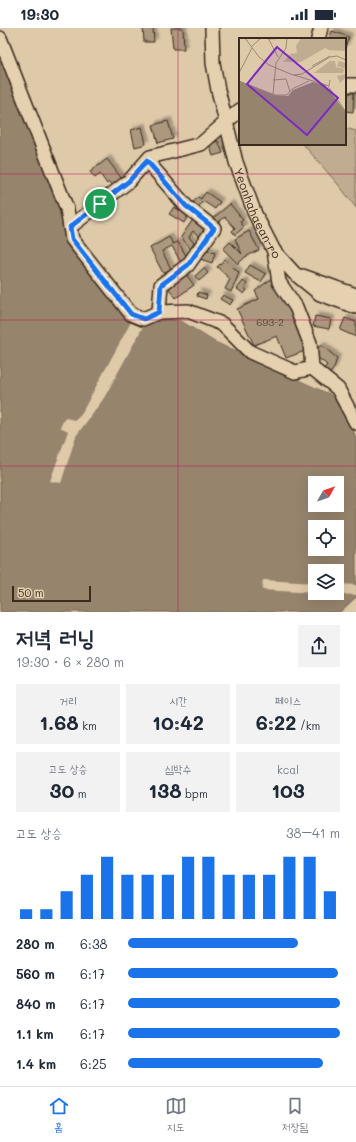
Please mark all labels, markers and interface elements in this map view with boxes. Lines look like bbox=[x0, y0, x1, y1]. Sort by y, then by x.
text: 19:30 bbox=[20, 4, 59, 24]
inset map bbox=[239, 38, 346, 145]
street label: Yeonhahaean-ro bbox=[231, 165, 285, 262]
pin bbox=[83, 187, 117, 221]
icon: arrive bbox=[89, 193, 111, 215]
house number: 693-2 bbox=[256, 315, 284, 329]
north arrow bbox=[308, 476, 344, 512]
map controls bbox=[308, 476, 344, 600]
button: locate bbox=[308, 520, 344, 556]
button: layers bbox=[308, 564, 344, 600]
scale bar bbox=[12, 584, 91, 603]
text: 50 m bbox=[18, 585, 44, 600]
text: 저녁 러닝 bbox=[16, 623, 95, 652]
button: share bbox=[298, 625, 340, 667]
text: 19:30 · 6 × 280 m bbox=[16, 653, 124, 670]
text: 거리 bbox=[59, 693, 77, 708]
text: 시간 bbox=[169, 693, 187, 708]
text: 페이스 bbox=[275, 693, 301, 708]
text: 1.68 bbox=[39, 709, 79, 735]
text: 10:42 bbox=[152, 709, 204, 735]
text: 6:22 bbox=[256, 709, 296, 735]
text: km bbox=[79, 718, 97, 733]
text: /km bbox=[296, 718, 320, 733]
text: 고도 상승 bbox=[49, 761, 87, 776]
text: 심박수 bbox=[165, 761, 191, 776]
text: kcal bbox=[277, 762, 299, 777]
text: 30 bbox=[49, 777, 74, 803]
text: 138 bbox=[148, 777, 182, 803]
text: 103 bbox=[271, 777, 305, 803]
text: m bbox=[74, 786, 87, 801]
text: bpm bbox=[182, 786, 208, 801]
text: 고도 상승 bbox=[16, 824, 62, 841]
text: 38–41 m bbox=[286, 824, 340, 841]
text: 280 m bbox=[16, 935, 55, 952]
text: 6:38 bbox=[80, 935, 107, 952]
text: 560 m bbox=[16, 965, 55, 982]
text: 6:17 bbox=[80, 965, 105, 982]
text: 840 m bbox=[16, 995, 56, 1012]
text: 6:17 bbox=[80, 995, 105, 1012]
text: 1.1 km bbox=[16, 1025, 54, 1042]
text: 6:17 bbox=[80, 1025, 105, 1042]
text: 1.4 km bbox=[16, 1055, 56, 1072]
text: 6:25 bbox=[80, 1055, 107, 1072]
tab: 홈 bbox=[48, 1095, 70, 1135]
tab: 지도 bbox=[165, 1095, 187, 1135]
tab: 저장됨 bbox=[282, 1095, 308, 1135]

